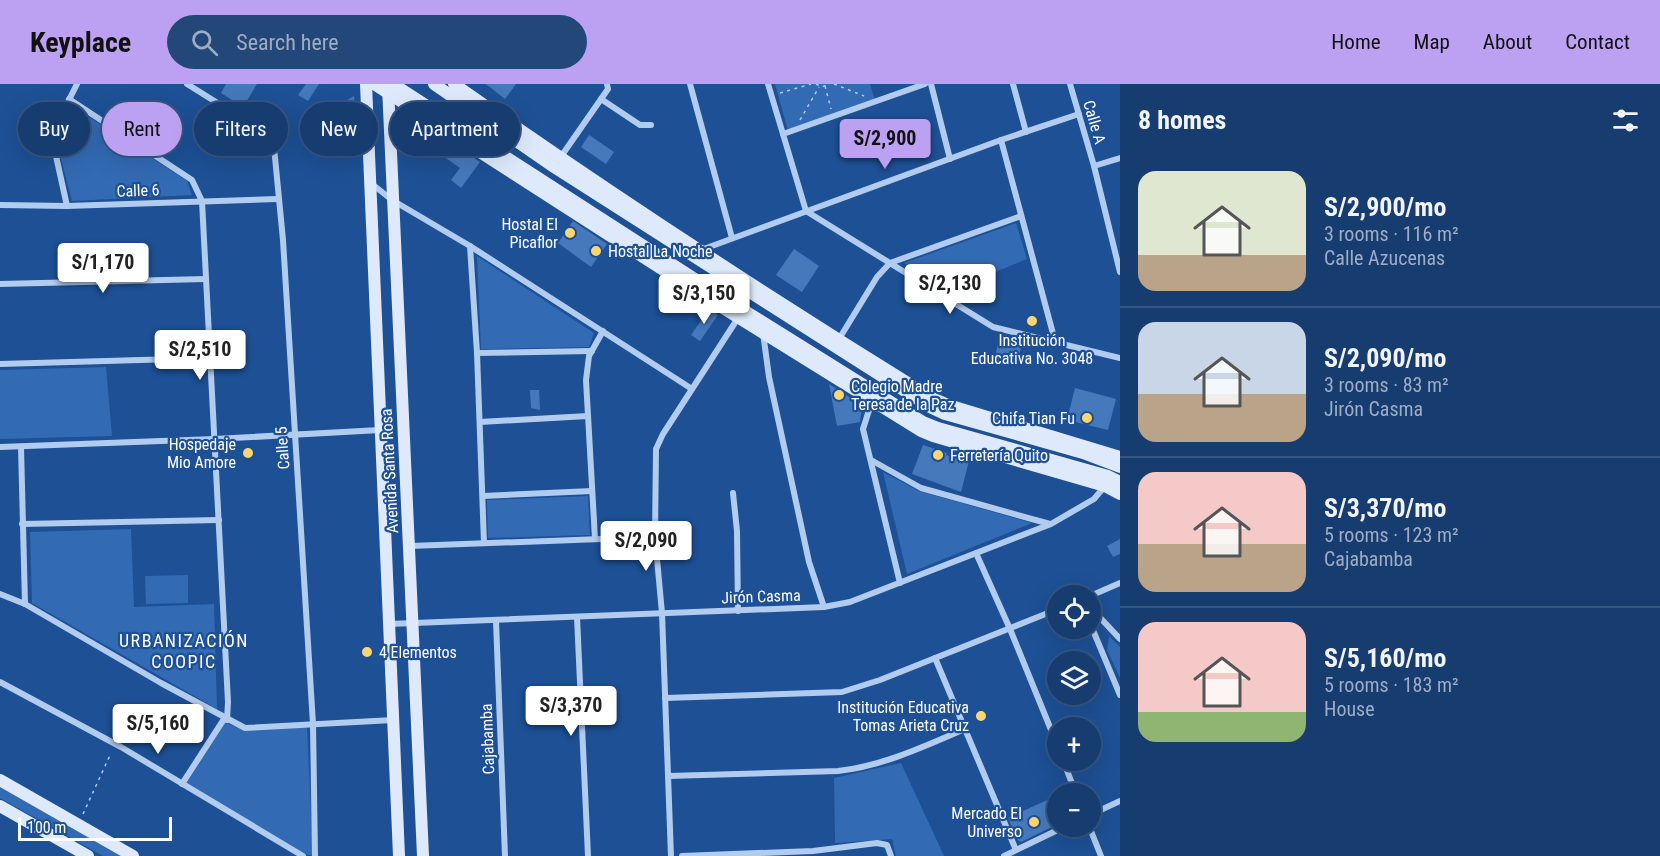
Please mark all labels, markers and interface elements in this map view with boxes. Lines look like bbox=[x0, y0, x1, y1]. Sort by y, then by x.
search box bbox=[167, 15, 587, 69]
text: Keyplace bbox=[30, 26, 131, 59]
icon: search bbox=[188, 26, 221, 59]
text: Search here bbox=[236, 30, 339, 55]
text: Home bbox=[1331, 30, 1381, 54]
text: Map bbox=[1414, 30, 1450, 54]
text: About bbox=[1483, 30, 1532, 54]
text: Contact bbox=[1565, 30, 1630, 54]
street label: Calle A bbox=[1079, 98, 1110, 146]
chip: Buy bbox=[18, 102, 90, 156]
chip: Rent bbox=[102, 102, 182, 156]
chip: Filters bbox=[194, 102, 288, 156]
chip: New bbox=[300, 102, 378, 156]
chip: Apartment bbox=[390, 102, 520, 156]
icon: filters bbox=[1609, 104, 1642, 137]
text: 8 homes bbox=[1138, 105, 1226, 135]
pin: S/2,900 bbox=[830, 119, 940, 170]
text: S/2,900 bbox=[854, 126, 916, 150]
street label: Calle 6 bbox=[116, 180, 160, 201]
text: S/2,900/mo bbox=[1324, 192, 1446, 222]
icon: home bbox=[1186, 195, 1258, 267]
place label: Hostal El Picaflor bbox=[501, 215, 558, 252]
text: 3 rooms · 116 m² bbox=[1324, 222, 1459, 246]
marker: Hostal El Picaflor bbox=[563, 226, 577, 240]
place label: Hostal La Noche bbox=[608, 242, 713, 261]
pin: S/1,170 bbox=[48, 243, 158, 294]
marker: Hostal La Noche bbox=[589, 244, 603, 258]
text: Calle Azucenas bbox=[1324, 246, 1445, 270]
text: S/1,170 bbox=[72, 250, 134, 274]
pin: S/2,130 bbox=[895, 264, 1005, 315]
text: S/2,130 bbox=[919, 271, 981, 295]
pin: S/3,150 bbox=[649, 274, 759, 325]
text: S/3,150 bbox=[673, 281, 735, 305]
marker: Institución Educativa No. 3048 bbox=[1025, 314, 1039, 328]
pin: S/2,510 bbox=[145, 330, 255, 381]
place label: Institución Educativa No. 3048 bbox=[971, 331, 1093, 368]
text: S/2,510 bbox=[169, 337, 231, 361]
text: S/2,090/mo bbox=[1324, 343, 1446, 373]
icon: home bbox=[1186, 346, 1258, 418]
text: 3 rooms · 83 m² bbox=[1324, 373, 1449, 397]
place label: Colegio Madre Teresa de la Paz bbox=[851, 377, 955, 414]
marker: Colegio Madre Teresa de la Paz bbox=[832, 388, 846, 402]
text: Jirón Casma bbox=[1324, 397, 1423, 421]
street label: Avenida Santa Rosa bbox=[377, 408, 402, 534]
place label: Chifa Tian Fu bbox=[992, 409, 1075, 428]
marker: Chifa Tian Fu bbox=[1080, 411, 1094, 425]
street label: Calle 5 bbox=[272, 426, 293, 470]
place label: Hospedaje Mio Amore bbox=[167, 435, 236, 472]
marker: Hospedaje Mio Amore bbox=[241, 446, 255, 460]
place label: Ferretería Quito bbox=[950, 446, 1048, 465]
marker: Ferretería Quito bbox=[931, 448, 945, 462]
text: S/3,370/mo bbox=[1324, 493, 1446, 523]
icon: home bbox=[1186, 496, 1258, 568]
pin: S/2,090 bbox=[591, 521, 701, 572]
text: 5 rooms · 123 m² bbox=[1324, 523, 1459, 547]
text: S/2,090 bbox=[615, 528, 677, 552]
text: Cajabamba bbox=[1324, 547, 1413, 571]
map controls bbox=[1047, 585, 1101, 837]
button: locate bbox=[1047, 585, 1101, 639]
street label: Jirón Casma bbox=[721, 586, 801, 607]
district label: URBANIZACIÓN COOPIC bbox=[119, 630, 249, 672]
place label: 4 Elementos bbox=[379, 643, 457, 662]
text: S/5,160/mo bbox=[1324, 643, 1446, 673]
marker: 4 Elementos bbox=[360, 645, 374, 659]
icon: home bbox=[1186, 646, 1258, 718]
button: layers bbox=[1047, 651, 1101, 705]
text: 5 rooms · 183 m² bbox=[1324, 673, 1459, 697]
pin: S/3,370 bbox=[516, 686, 626, 737]
text: S/3,370 bbox=[540, 693, 602, 717]
text: House bbox=[1324, 697, 1375, 721]
place label: Institución Educativa Tomas Arieta Cruz bbox=[837, 698, 969, 735]
street label: Cajabamba bbox=[477, 703, 498, 775]
pin: S/5,160 bbox=[103, 704, 213, 755]
marker: Institución Educativa Tomas Arieta Cruz bbox=[974, 709, 988, 723]
text: S/5,160 bbox=[127, 711, 189, 735]
button: + bbox=[1047, 717, 1101, 771]
button: − bbox=[1047, 783, 1101, 837]
place label: Mercado El Universo bbox=[951, 804, 1022, 841]
scale bar bbox=[18, 814, 172, 842]
marker: Mercado El Universo bbox=[1027, 815, 1041, 829]
text: 100 m bbox=[27, 818, 66, 837]

